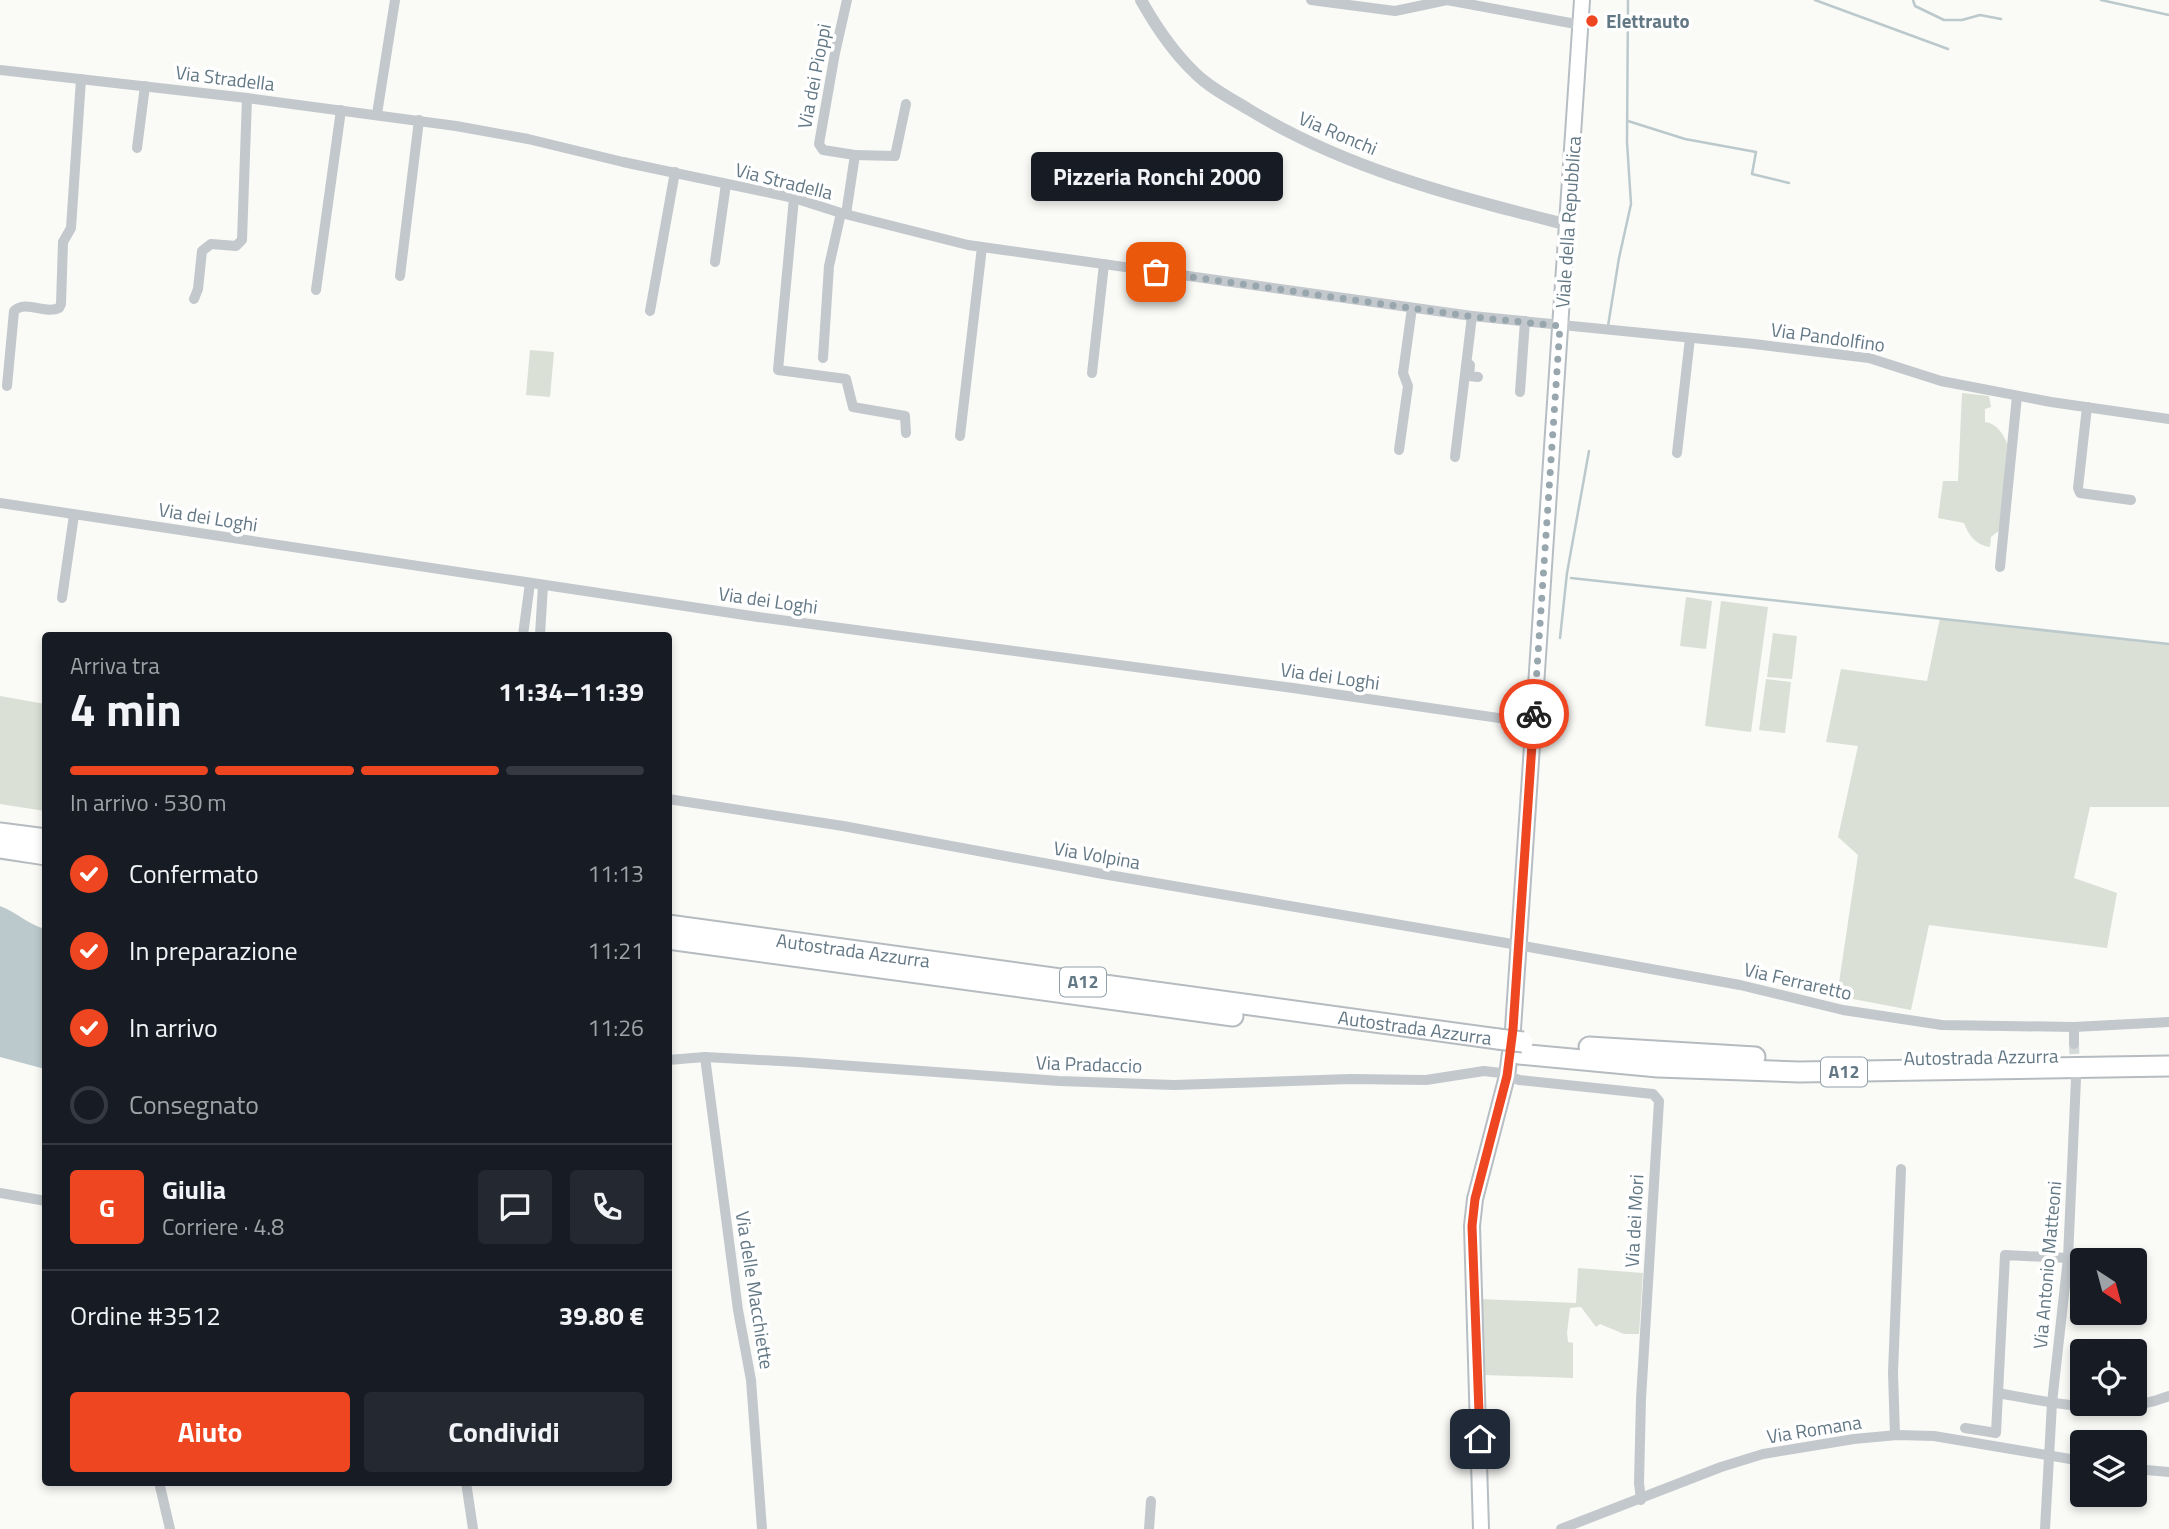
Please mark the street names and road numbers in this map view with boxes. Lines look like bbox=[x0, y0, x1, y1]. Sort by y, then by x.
street label: Via dei Pioppi bbox=[789, 21, 838, 131]
street label: Via Stradella bbox=[174, 57, 277, 98]
street label: Via Ronchi bbox=[1294, 103, 1382, 162]
street label: Viale della Repubblica bbox=[1547, 134, 1588, 309]
street label: Via Stradella bbox=[732, 154, 836, 207]
street label: Via Pandolfino bbox=[1769, 314, 1887, 359]
street label: Via dei Loghi bbox=[156, 494, 260, 539]
street label: Via dei Loghi bbox=[716, 578, 820, 621]
street label: Via dei Loghi bbox=[1278, 654, 1382, 697]
street label: Via Volpina bbox=[1051, 833, 1143, 876]
street label: Autostrada Azzurra bbox=[775, 925, 933, 975]
street label: Via Ferraretto bbox=[1741, 954, 1855, 1007]
road number: A12 bbox=[1060, 967, 1106, 996]
street label: Autostrada Azzurra bbox=[1336, 1002, 1494, 1052]
street label: Autostrada Azzurra bbox=[1903, 1041, 2059, 1072]
street label: Via Pradaccio bbox=[1035, 1047, 1143, 1080]
road number: A12 bbox=[1821, 1058, 1867, 1086]
street label: Via dei Mori bbox=[1617, 1174, 1650, 1268]
street label: Via Antonio Matteoni bbox=[2025, 1180, 2068, 1350]
street label: Via delle Macchiette bbox=[729, 1209, 782, 1371]
street label: Via Romana bbox=[1764, 1407, 1864, 1450]

